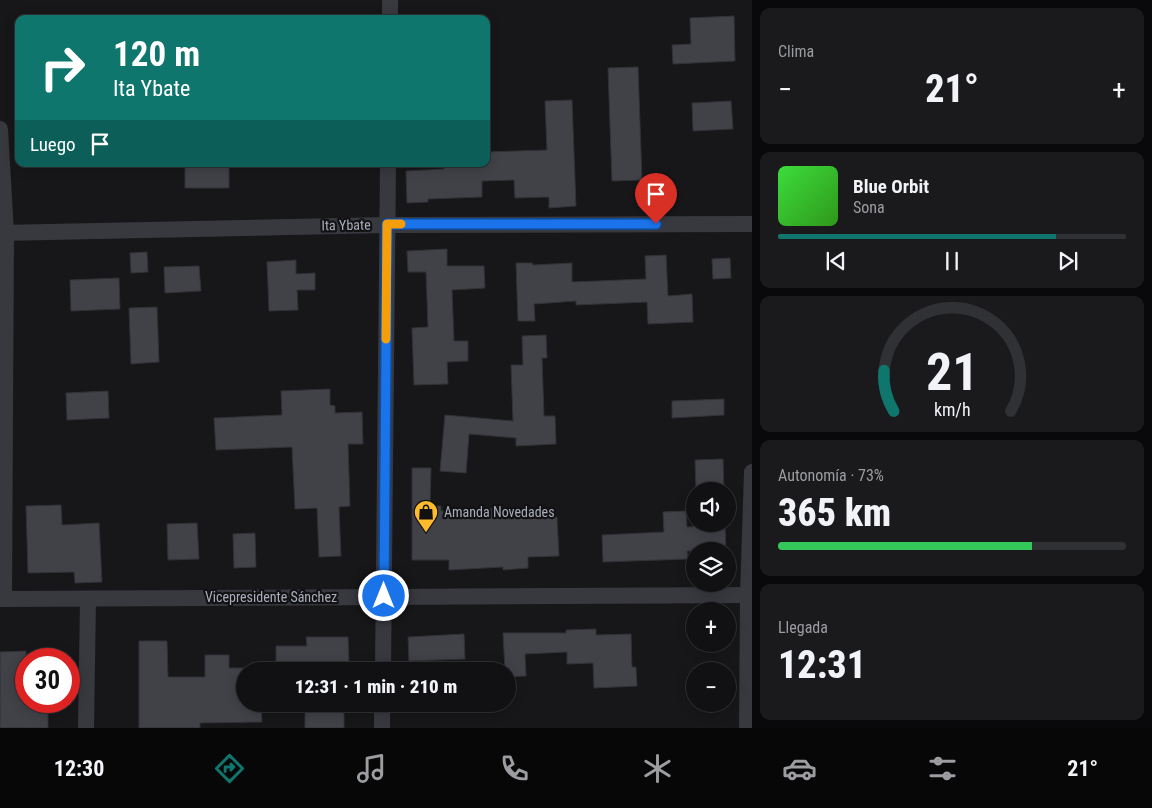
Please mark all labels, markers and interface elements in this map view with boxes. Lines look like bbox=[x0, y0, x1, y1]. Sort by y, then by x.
text: 120 m bbox=[113, 34, 200, 75]
icon: right bbox=[30, 35, 95, 100]
text: Clima bbox=[778, 42, 814, 61]
text: 21° bbox=[925, 67, 979, 111]
text: − bbox=[778, 73, 792, 106]
text: + bbox=[1112, 73, 1126, 106]
text: Ita Ybate bbox=[113, 76, 190, 101]
icon: arrive bbox=[86, 130, 114, 158]
text: Luego bbox=[30, 133, 76, 156]
pin bbox=[635, 173, 677, 224]
text: Blue Orbit bbox=[853, 175, 929, 198]
icon: arrive bbox=[642, 180, 670, 208]
text: Sona bbox=[853, 198, 885, 217]
street label: Ita Ybate bbox=[321, 217, 371, 233]
icon: previous bbox=[822, 247, 850, 275]
icon: pause bbox=[938, 247, 966, 275]
icon: next bbox=[1054, 247, 1082, 275]
text: 21 bbox=[926, 342, 978, 403]
text: km/h bbox=[934, 399, 970, 420]
text: Autonomía · 73% bbox=[778, 466, 884, 485]
map controls bbox=[686, 482, 736, 712]
button: sound bbox=[686, 482, 736, 532]
text: 365 km bbox=[778, 491, 891, 535]
shop icon: Amanda Novedades bbox=[413, 499, 439, 533]
place label: Amanda Novedades bbox=[444, 504, 555, 520]
button: layers bbox=[686, 542, 736, 592]
position arrow bbox=[357, 569, 409, 621]
street label: Vicepresidente Sánchez bbox=[205, 589, 337, 605]
button: + bbox=[686, 602, 736, 652]
text: Llegada bbox=[778, 618, 828, 637]
text: 12:31 bbox=[778, 643, 866, 687]
speed limit sign: 30 bbox=[15, 648, 80, 713]
button: − bbox=[686, 662, 736, 712]
text: 12:31 · 1 min · 210 m bbox=[295, 675, 457, 698]
icon: directions bbox=[212, 751, 247, 786]
icon: music bbox=[354, 751, 389, 786]
icon: phone bbox=[497, 751, 532, 786]
icon: climate bbox=[640, 751, 675, 786]
icon: car bbox=[782, 751, 817, 786]
icon: filters bbox=[925, 751, 960, 786]
text: 12:30 bbox=[54, 756, 104, 781]
text: 21° bbox=[1067, 756, 1098, 781]

